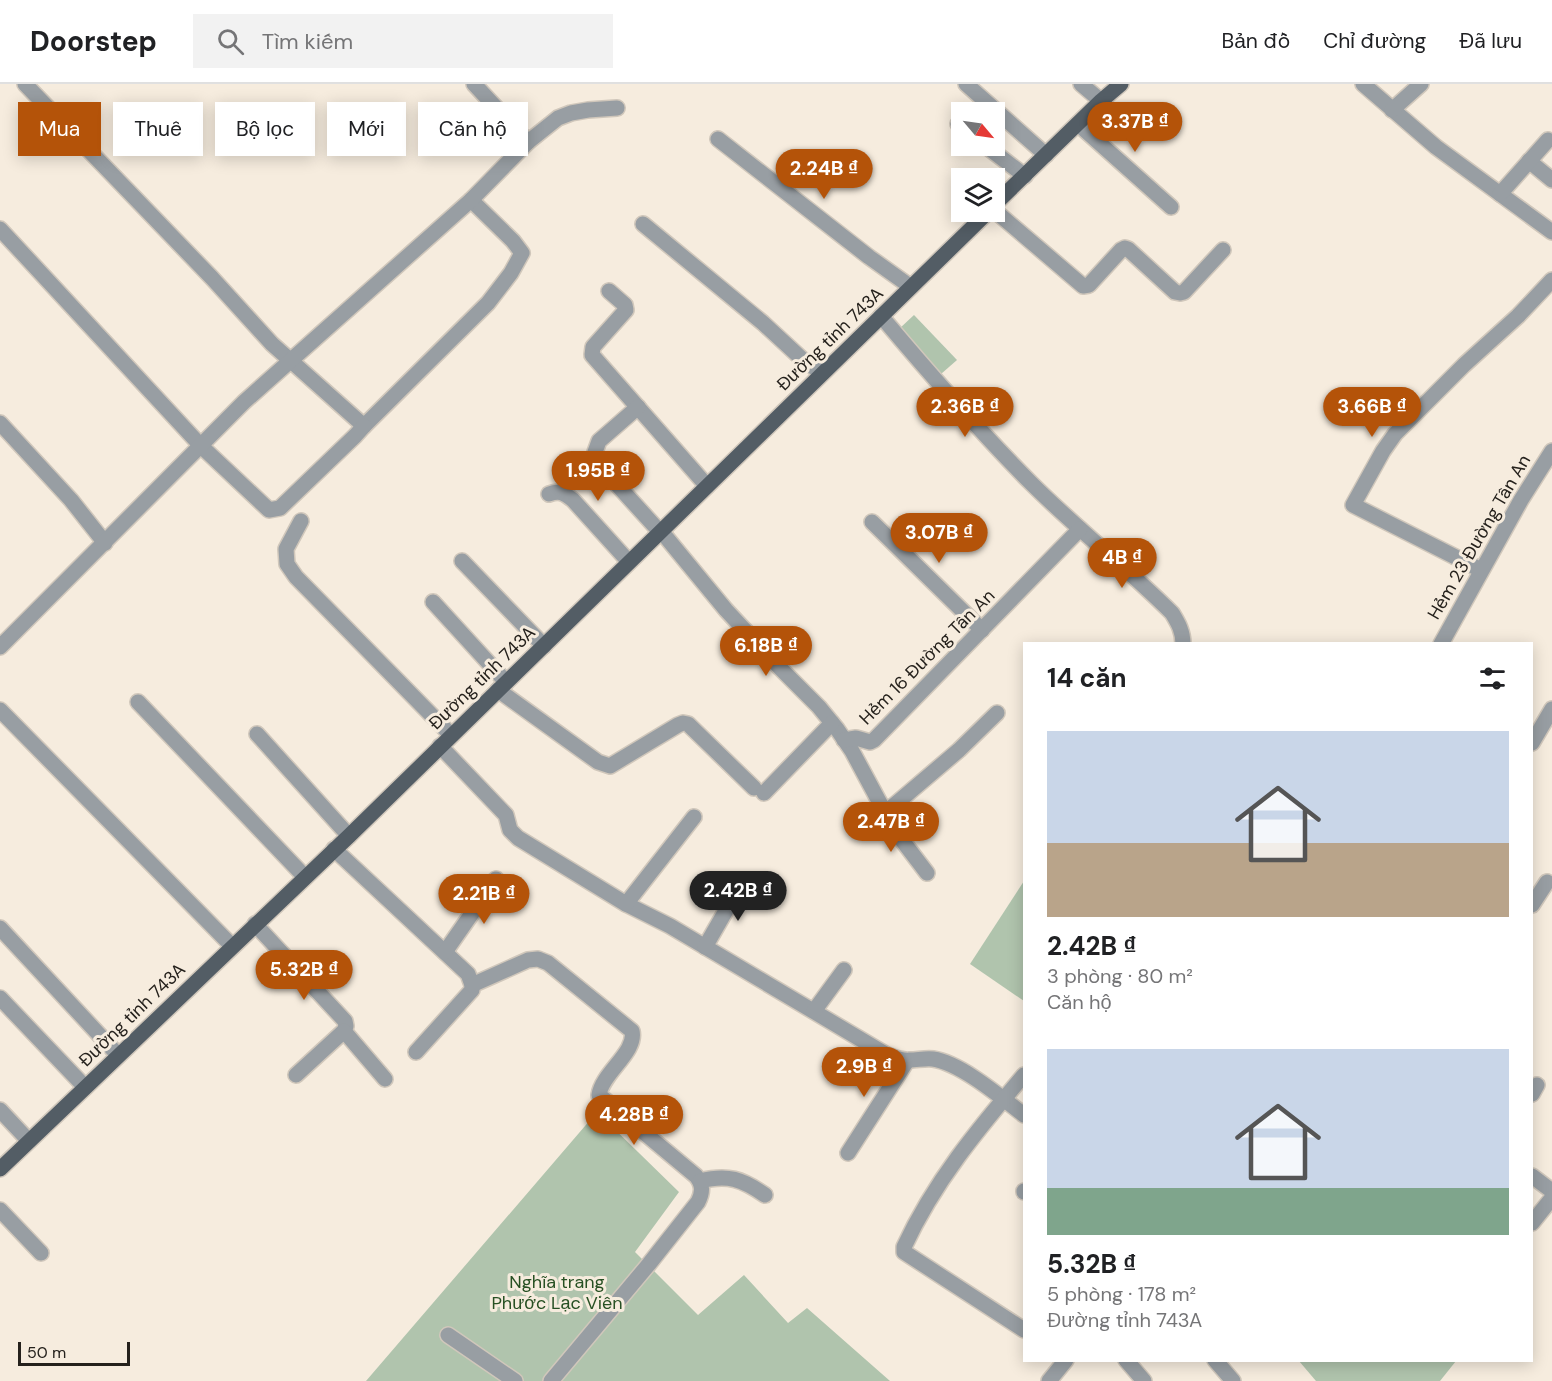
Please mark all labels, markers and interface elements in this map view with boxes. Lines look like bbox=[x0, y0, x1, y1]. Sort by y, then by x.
search box bbox=[193, 14, 613, 68]
text: Doorstep bbox=[30, 23, 157, 60]
icon: search bbox=[214, 25, 247, 58]
text: Tìm kiếm bbox=[262, 27, 353, 56]
text: Bản đồ bbox=[1222, 27, 1290, 55]
text: Chỉ đường bbox=[1323, 27, 1426, 55]
text: Đã lưu bbox=[1459, 27, 1522, 55]
chip: Mua bbox=[18, 102, 101, 156]
chip: Thuê bbox=[113, 102, 203, 156]
chip: Bộ lọc bbox=[215, 102, 315, 156]
chip: Mới bbox=[327, 102, 406, 156]
chip: Căn hộ bbox=[418, 102, 528, 156]
north arrow bbox=[951, 102, 1005, 156]
map controls bbox=[951, 102, 1005, 222]
pin: 3.37B ₫ bbox=[1080, 102, 1190, 153]
text: 3.37B ₫ bbox=[1101, 108, 1169, 134]
pin: 2.24B ₫ bbox=[769, 149, 879, 200]
text: 2.24B ₫ bbox=[790, 155, 858, 181]
button: layers bbox=[951, 168, 1005, 222]
street label: Đường tỉnh 743A bbox=[771, 282, 889, 396]
pin: 2.36B ₫ bbox=[910, 387, 1020, 438]
pin: 3.66B ₫ bbox=[1317, 387, 1427, 438]
text: 2.36B ₫ bbox=[930, 393, 1000, 419]
text: 3.66B ₫ bbox=[1337, 393, 1407, 419]
street label: Hẻm 23 Đường Tân An bbox=[1422, 450, 1536, 624]
pin: 1.95B ₫ bbox=[543, 451, 653, 502]
text: 1.95B ₫ bbox=[566, 457, 630, 483]
pin: 3.07B ₫ bbox=[884, 513, 994, 564]
text: 3.07B ₫ bbox=[905, 519, 973, 545]
pin: 4B ₫ bbox=[1086, 538, 1158, 589]
text: 4B ₫ bbox=[1102, 544, 1142, 570]
street label: Hẻm 16 Đường Tân An bbox=[854, 584, 1000, 730]
street label: Đường tỉnh 743A bbox=[423, 621, 541, 735]
pin: 6.18B ₫ bbox=[711, 626, 821, 677]
text: 6.18B ₫ bbox=[734, 632, 798, 658]
text: 14 căn bbox=[1047, 661, 1127, 695]
icon: filters bbox=[1476, 662, 1509, 695]
icon: home bbox=[1224, 770, 1332, 878]
pin: 2.47B ₫ bbox=[836, 802, 946, 853]
text: 2.47B ₫ bbox=[857, 808, 925, 834]
pin: 2.42B ₫ bbox=[683, 871, 793, 922]
pin: 2.21B ₫ bbox=[429, 874, 539, 925]
text: 2.42B ₫ bbox=[704, 877, 772, 903]
text: 2.21B ₫ bbox=[452, 880, 516, 906]
text: 2.42B ₫ bbox=[1047, 929, 1137, 963]
pin: 5.32B ₫ bbox=[249, 950, 359, 1001]
text: 5.32B ₫ bbox=[270, 956, 338, 982]
street label: Đường tỉnh 743A bbox=[73, 958, 191, 1072]
text: 3 phòng · 80 m² bbox=[1047, 963, 1193, 989]
text: Căn hộ bbox=[1047, 989, 1112, 1015]
pin: 2.9B ₫ bbox=[815, 1047, 913, 1098]
text: 2.9B ₫ bbox=[836, 1053, 892, 1079]
icon: home bbox=[1224, 1088, 1332, 1196]
pin: 4.28B ₫ bbox=[579, 1095, 689, 1146]
text: 4.28B ₫ bbox=[599, 1101, 669, 1127]
text: 5.32B ₫ bbox=[1047, 1247, 1136, 1281]
park label: Nghĩa trang Phước Lạc Viên bbox=[491, 1270, 623, 1315]
text: 5 phòng · 178 m² bbox=[1047, 1281, 1196, 1307]
text: Đường tỉnh 743A bbox=[1047, 1307, 1202, 1333]
scale bar bbox=[18, 1339, 130, 1366]
text: 50 m bbox=[27, 1342, 66, 1363]

